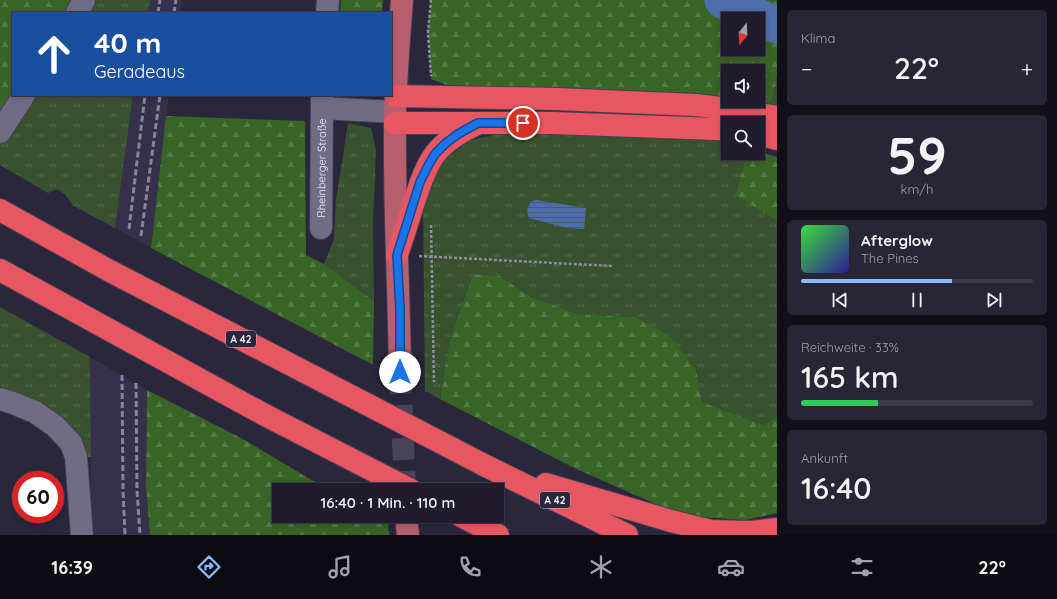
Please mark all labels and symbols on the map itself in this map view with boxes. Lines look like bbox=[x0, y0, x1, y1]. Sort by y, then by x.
north arrow bbox=[721, 12, 765, 56]
pin bbox=[506, 106, 540, 140]
street label: Rheinberger Straße bbox=[314, 118, 329, 218]
road number: A 42 bbox=[226, 331, 256, 347]
position arrow bbox=[379, 351, 421, 393]
speed limit sign: 60 bbox=[12, 471, 64, 523]
road number: A 42 bbox=[540, 492, 570, 508]

